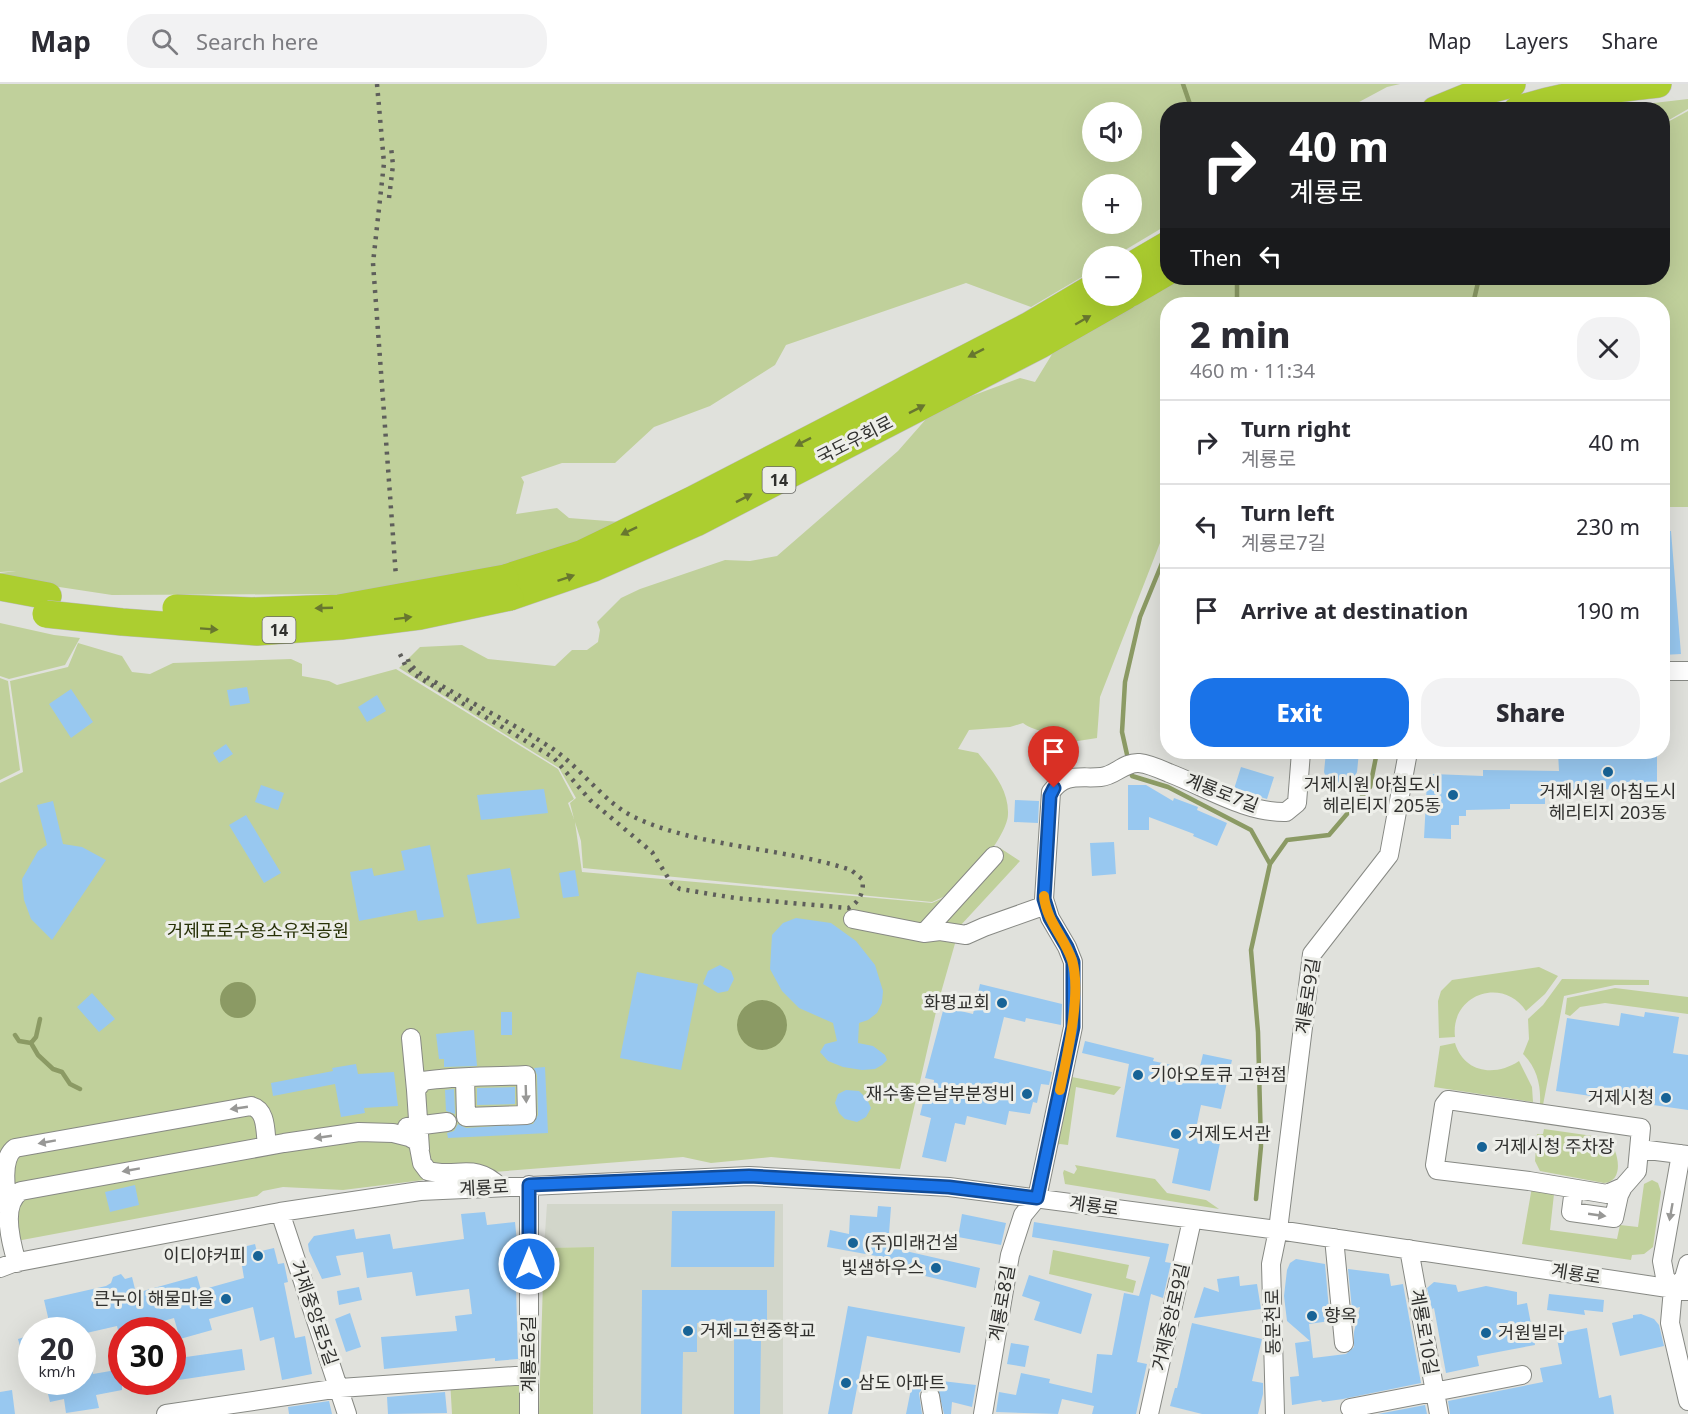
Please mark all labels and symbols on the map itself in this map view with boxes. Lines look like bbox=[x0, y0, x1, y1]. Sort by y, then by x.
one-way arrow bbox=[1075, 315, 1092, 325]
one-way arrow bbox=[967, 347, 985, 357]
one-way arrow bbox=[908, 404, 925, 413]
street label: 국도우회로 bbox=[812, 410, 897, 469]
one-way arrow bbox=[794, 437, 811, 447]
road number: 14 bbox=[762, 467, 796, 493]
one-way arrow bbox=[735, 493, 752, 503]
one-way arrow bbox=[620, 525, 638, 535]
one-way arrow bbox=[557, 572, 575, 582]
one-way arrow bbox=[314, 604, 333, 613]
one-way arrow bbox=[393, 613, 412, 622]
road number: 14 bbox=[262, 617, 296, 643]
one-way arrow bbox=[199, 624, 218, 633]
pin bbox=[1028, 726, 1079, 788]
marker: 거제시원 아침도시 헤리티지 203동 bbox=[1601, 765, 1615, 779]
street label: 계룡로7길 bbox=[1182, 767, 1262, 817]
place label: 거제시원 아침도시 헤리티지 205동 bbox=[1304, 772, 1441, 817]
place label: 거제시원 아침도시 헤리티지 203동 bbox=[1539, 779, 1677, 824]
marker: 거제시원 아침도시 헤리티지 205동 bbox=[1446, 788, 1460, 802]
park label: 거제포로수용소유적공원 bbox=[167, 918, 349, 942]
street label: 계룡로9길 bbox=[1289, 956, 1325, 1036]
place label: 화평교회 bbox=[924, 990, 990, 1014]
marker: 화평교회 bbox=[995, 996, 1009, 1010]
place label: 기아오토큐 고현점 bbox=[1150, 1062, 1287, 1086]
marker: 기아오토큐 고현점 bbox=[1131, 1068, 1145, 1082]
place label: 재수좋은날부분정비 bbox=[866, 1081, 1015, 1105]
one-way arrow bbox=[522, 1084, 531, 1103]
place label: 거제시청 bbox=[1588, 1085, 1654, 1109]
marker: 재수좋은날부분정비 bbox=[1020, 1087, 1034, 1101]
marker: 거제시청 bbox=[1659, 1091, 1673, 1105]
one-way arrow bbox=[229, 1103, 248, 1112]
place label: 거제도서관 bbox=[1188, 1121, 1271, 1145]
marker: 거제도서관 bbox=[1169, 1127, 1183, 1141]
one-way arrow bbox=[313, 1133, 332, 1142]
place label: 거제시청 주차장 bbox=[1494, 1134, 1615, 1158]
one-way arrow bbox=[37, 1138, 56, 1147]
marker: 거제시청 주차장 bbox=[1475, 1140, 1489, 1154]
one-way arrow bbox=[121, 1166, 140, 1175]
street label: 계룡로 bbox=[459, 1174, 509, 1200]
street label: 계룡로 bbox=[1068, 1190, 1120, 1220]
one-way arrow bbox=[1666, 1202, 1675, 1221]
one-way arrow bbox=[1588, 1211, 1607, 1220]
place label: (주)미래건설 bbox=[865, 1230, 959, 1254]
position arrow bbox=[497, 1232, 561, 1296]
marker: (주)미래건설 bbox=[846, 1236, 860, 1250]
place label: 이디야커피 bbox=[163, 1243, 246, 1267]
marker: 이디야커피 bbox=[251, 1249, 265, 1263]
place label: 빛샘하우스 bbox=[841, 1255, 924, 1279]
street label: 거제중앙로5길 bbox=[286, 1257, 344, 1368]
street label: 계룡로 bbox=[1550, 1257, 1603, 1289]
marker: 빛샘하우스 bbox=[929, 1261, 943, 1275]
street label: 거제중앙로9길 bbox=[1146, 1261, 1194, 1373]
street label: 계룡로8길 bbox=[983, 1263, 1019, 1343]
place label: 큰누이 해물마을 bbox=[93, 1286, 214, 1310]
street label: 계룡로10길 bbox=[1406, 1287, 1444, 1377]
street label: 동문천로 bbox=[1259, 1289, 1285, 1355]
marker: 큰누이 해물마을 bbox=[219, 1292, 233, 1306]
place label: 향옥 bbox=[1324, 1303, 1357, 1327]
marker: 향옥 bbox=[1305, 1309, 1319, 1323]
street label: 계룡로6길 bbox=[516, 1316, 540, 1392]
speed limit sign: 30 bbox=[108, 1317, 186, 1395]
place label: 거제고현중학교 bbox=[700, 1318, 816, 1342]
place label: 거원빌라 bbox=[1498, 1320, 1565, 1344]
marker: 거제고현중학교 bbox=[681, 1324, 695, 1338]
marker: 거원빌라 bbox=[1479, 1326, 1493, 1340]
place label: 삼도 아파트 bbox=[858, 1370, 945, 1394]
marker: 삼도 아파트 bbox=[839, 1376, 853, 1390]

